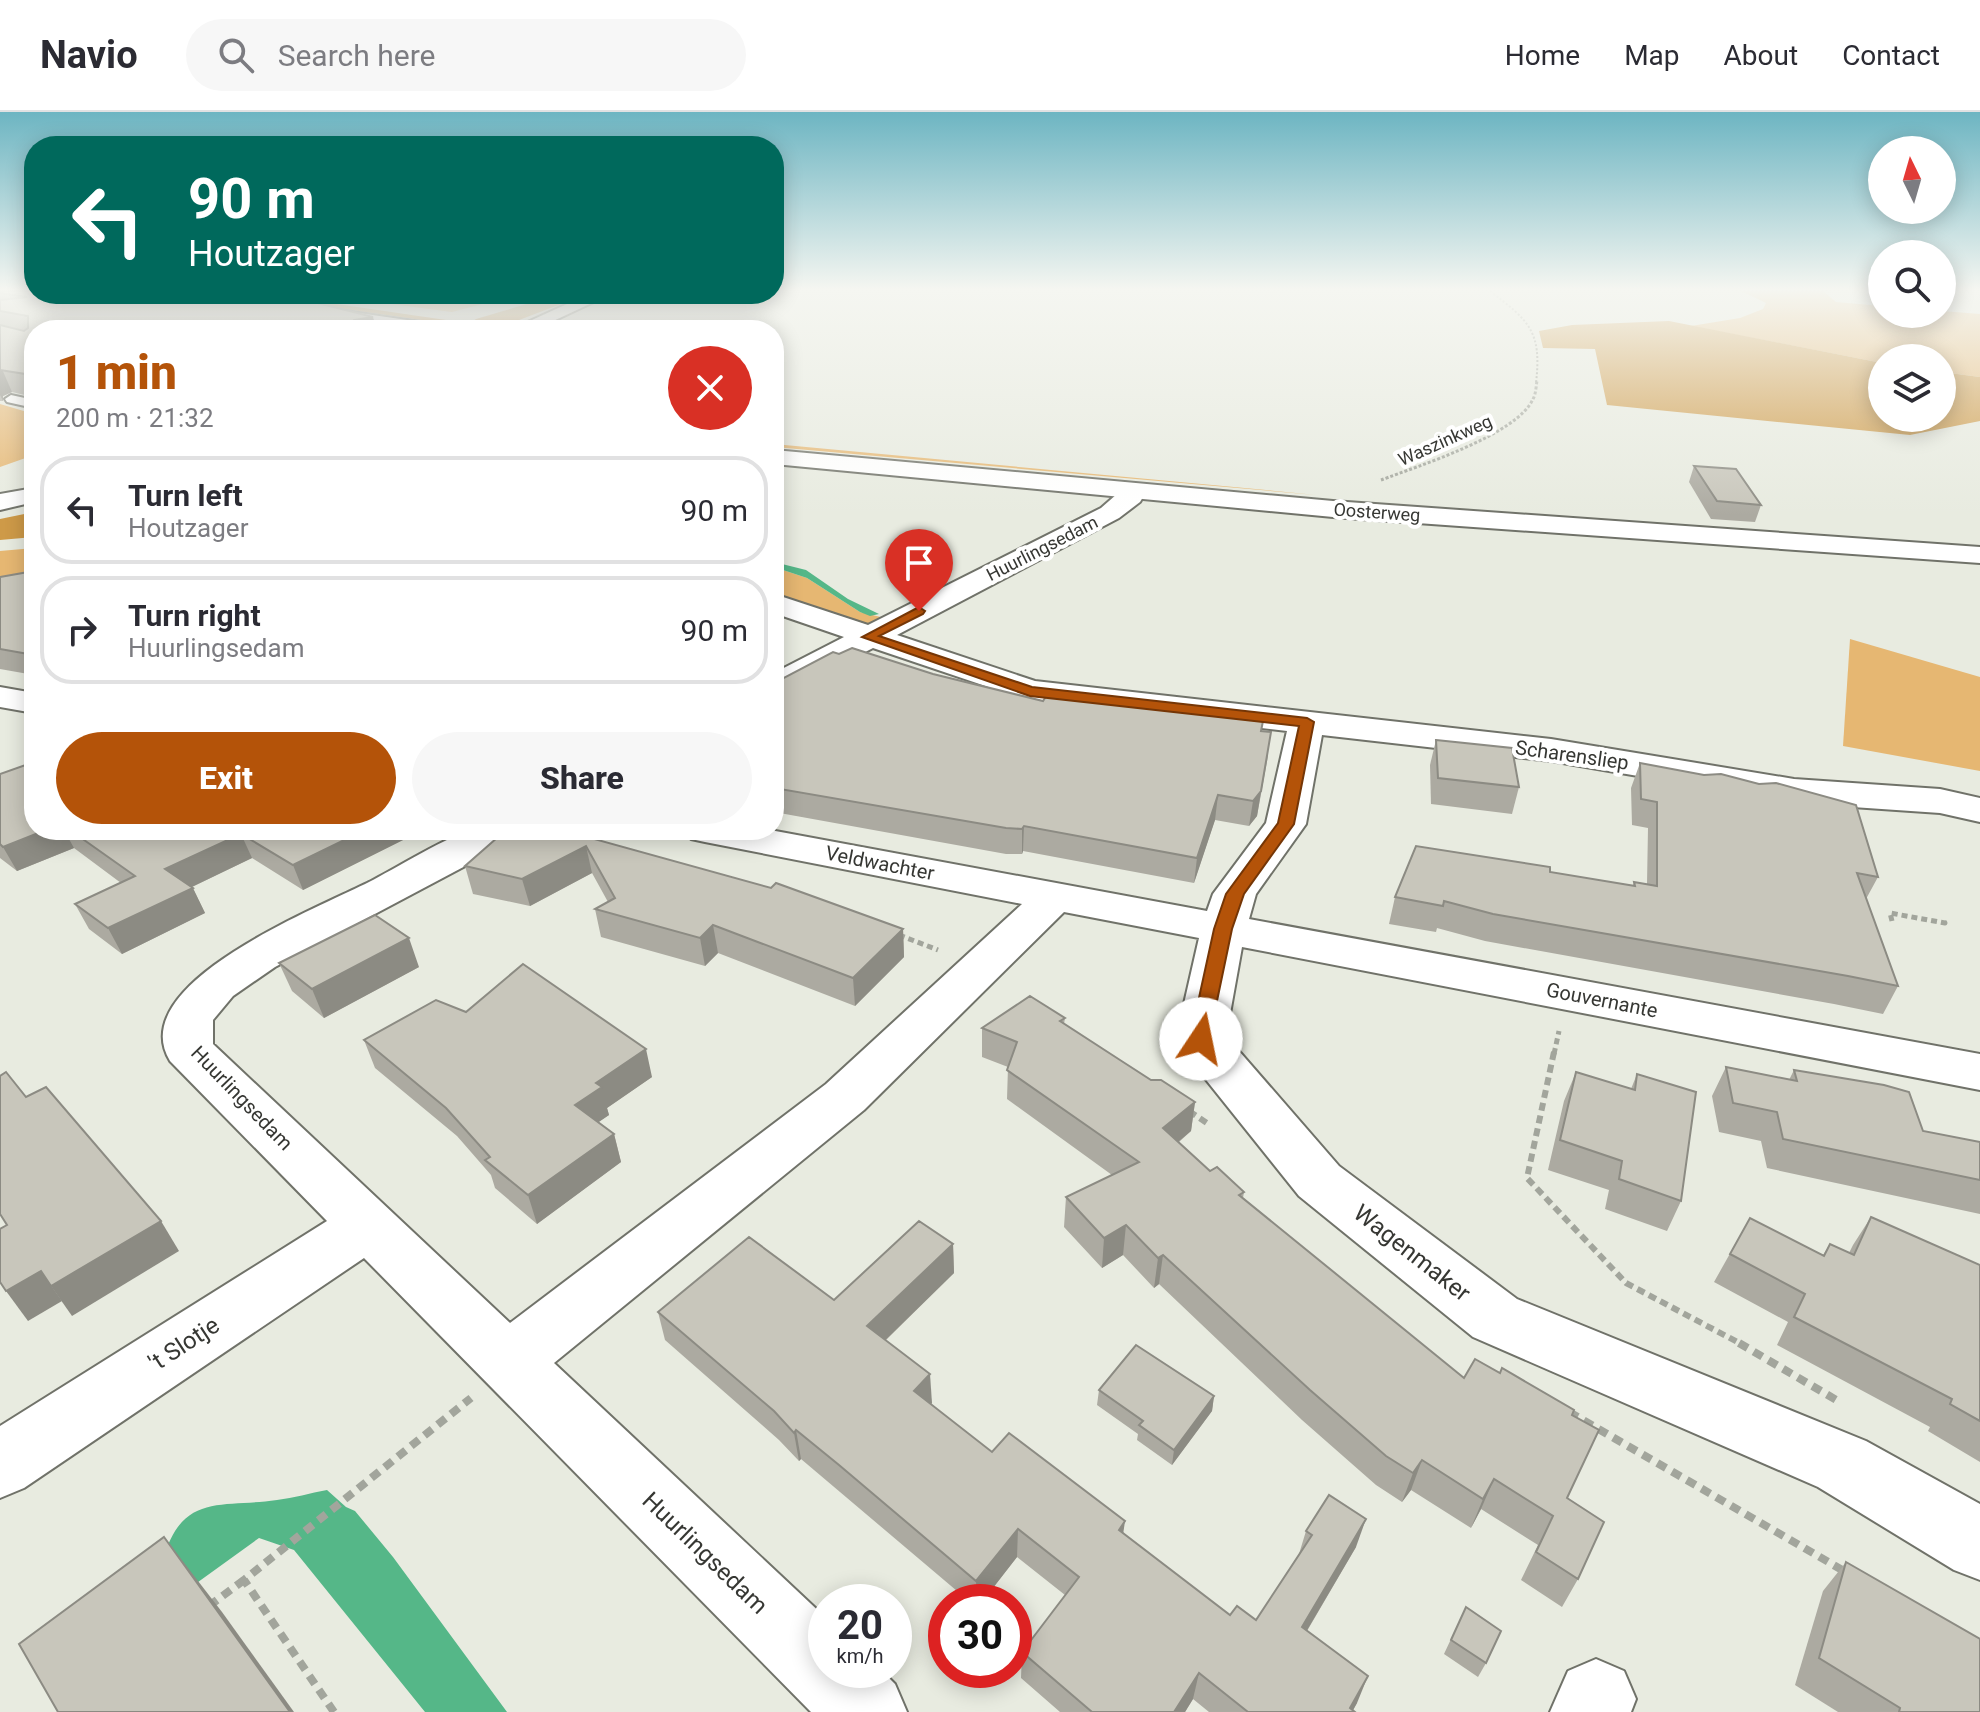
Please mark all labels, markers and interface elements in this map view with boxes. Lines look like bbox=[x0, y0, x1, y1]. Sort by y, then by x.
search box bbox=[186, 19, 746, 91]
text: Navio bbox=[40, 33, 138, 77]
icon: search bbox=[214, 33, 258, 77]
text: Search here bbox=[278, 38, 435, 73]
text: Home bbox=[1505, 39, 1580, 72]
text: Map bbox=[1624, 39, 1680, 72]
text: About bbox=[1724, 39, 1798, 72]
text: Contact bbox=[1842, 39, 1940, 72]
north arrow bbox=[1868, 136, 1956, 224]
map controls bbox=[1868, 136, 1956, 432]
text: 90 m bbox=[188, 166, 315, 232]
icon: left bbox=[56, 168, 160, 272]
text: Houtzager bbox=[188, 233, 355, 275]
button: search bbox=[1868, 240, 1956, 328]
text: 1 min bbox=[56, 344, 177, 401]
button: layers bbox=[1868, 344, 1956, 432]
button: close bbox=[668, 346, 752, 430]
text: 200 m · 21:32 bbox=[56, 403, 214, 433]
street label: Waszinkweg bbox=[1395, 410, 1495, 470]
text: Turn left bbox=[128, 478, 243, 513]
icon: left bbox=[60, 488, 104, 532]
text: 90 m bbox=[681, 493, 748, 528]
street label: Oosterweg bbox=[1333, 498, 1421, 526]
street label: Huurlingsedam bbox=[983, 511, 1101, 585]
text: Houtzager bbox=[128, 513, 248, 543]
pin bbox=[885, 529, 953, 611]
icon: arrive bbox=[897, 541, 941, 585]
text: Turn right bbox=[128, 598, 261, 633]
icon: right bbox=[60, 608, 104, 652]
text: 90 m bbox=[681, 613, 748, 648]
text: Huurlingsedam bbox=[128, 633, 304, 663]
button: Exit bbox=[56, 732, 396, 824]
button: Share bbox=[412, 732, 752, 824]
street label: Scharensliep bbox=[1514, 735, 1630, 775]
street label: Veldwachter bbox=[824, 841, 937, 885]
street label: Gouvernante bbox=[1544, 977, 1660, 1023]
position arrow bbox=[1159, 997, 1243, 1081]
street label: Huurlingsedam bbox=[186, 1041, 298, 1155]
street label: Wagenmaker bbox=[1348, 1199, 1476, 1307]
street label: 't Slotje bbox=[144, 1311, 224, 1377]
street label: Huurlingsedam bbox=[637, 1486, 773, 1620]
speed limit sign: 30 bbox=[928, 1584, 1032, 1688]
text: 20 bbox=[837, 1602, 883, 1649]
text: km/h bbox=[837, 1644, 883, 1668]

